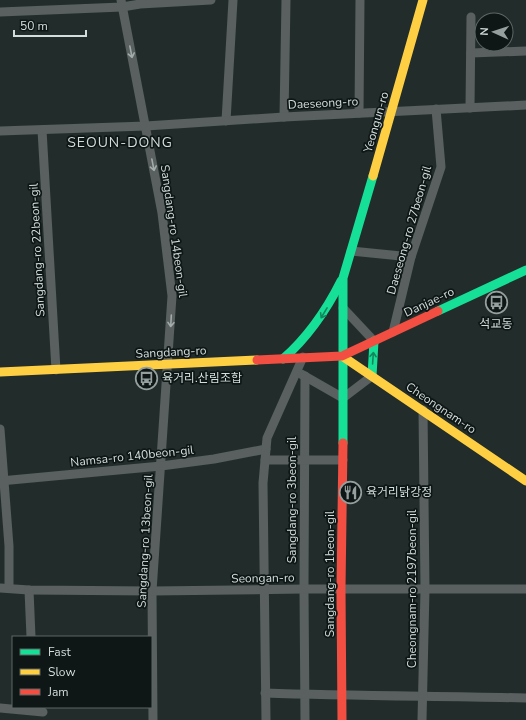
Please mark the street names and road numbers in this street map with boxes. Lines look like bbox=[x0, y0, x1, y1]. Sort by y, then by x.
street label: Yeongun-ro bbox=[359, 89, 392, 155]
street label: Daeseong-ro bbox=[287, 93, 359, 113]
street label: Daeseong-ro 27beon-gil bbox=[383, 163, 435, 296]
street label: Sangdang-ro 14beon-gil bbox=[157, 164, 191, 299]
street label: Sangdang-ro 22beon-gil bbox=[25, 182, 48, 317]
street label: Danjae-ro bbox=[401, 283, 457, 321]
street label: Sangdang-ro bbox=[135, 342, 207, 362]
street label: Cheongnam-ro bbox=[403, 379, 479, 438]
street label: Sangdang-ro 3beon-gil bbox=[284, 436, 300, 563]
street label: Namsa-ro 140beon-gil bbox=[70, 442, 195, 470]
street label: Sangdang-ro 13beon-gil bbox=[134, 473, 157, 608]
street label: Cheongnam-ro 2197beon-gil bbox=[404, 509, 420, 668]
street label: Sangdang-ro 1beon-gil bbox=[322, 510, 338, 637]
street label: Seongan-ro bbox=[231, 569, 295, 587]

